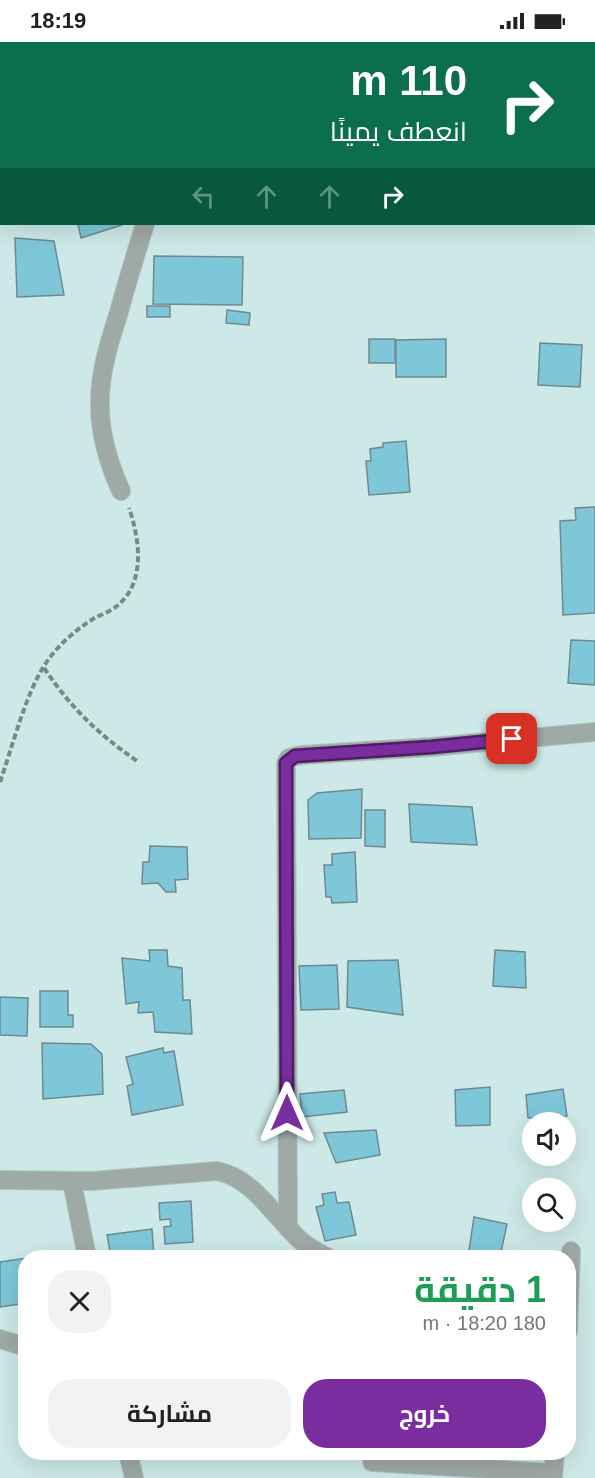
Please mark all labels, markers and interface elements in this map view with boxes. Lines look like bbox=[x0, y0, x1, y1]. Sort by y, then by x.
text: 18:19 bbox=[30, 8, 86, 33]
text: 110 m bbox=[350, 57, 467, 104]
icon: right bbox=[488, 66, 566, 144]
text: انعطف يمينًا bbox=[330, 117, 467, 147]
icon: left bbox=[187, 180, 220, 213]
icon: ahead bbox=[250, 180, 283, 213]
icon: ahead bbox=[313, 180, 346, 213]
icon: right bbox=[376, 180, 409, 213]
pin bbox=[486, 713, 537, 764]
icon: arrive bbox=[495, 722, 528, 755]
position arrow bbox=[255, 1081, 319, 1145]
map controls bbox=[522, 1112, 576, 1232]
button: sound bbox=[522, 1112, 576, 1166]
button: search bbox=[522, 1178, 576, 1232]
text: 1 دقيقة bbox=[414, 1269, 546, 1310]
button: close bbox=[48, 1270, 111, 1333]
text: 180 m · 18:20 bbox=[423, 1312, 546, 1334]
button: مشاركة bbox=[48, 1379, 291, 1448]
button: خروج bbox=[303, 1379, 546, 1448]

